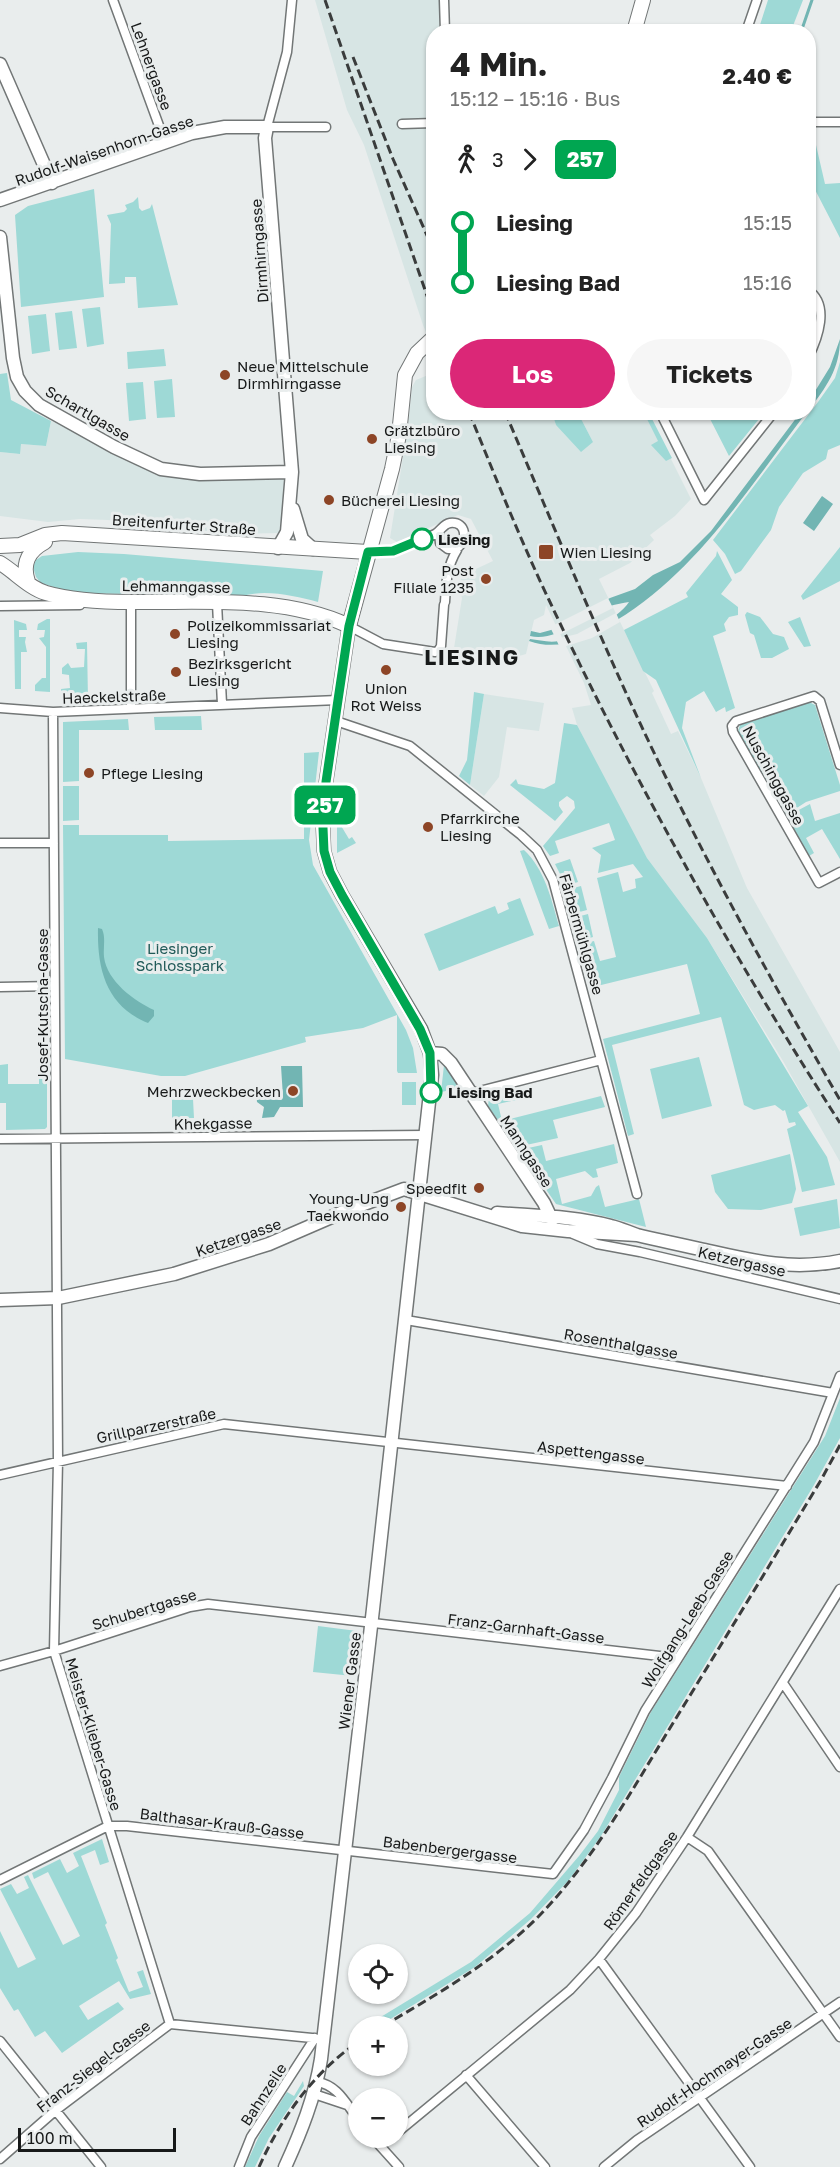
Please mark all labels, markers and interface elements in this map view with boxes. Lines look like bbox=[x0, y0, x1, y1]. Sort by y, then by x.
street label: Lehnergasse bbox=[128, 20, 176, 113]
text: 4 Min. bbox=[450, 44, 548, 83]
text: 2.40 € bbox=[722, 62, 792, 89]
text: 15:12 – 15:16 · Bus bbox=[450, 86, 620, 110]
street label: Rudolf-Waisenhorn-Gasse bbox=[12, 111, 196, 189]
icon: walk bbox=[450, 143, 483, 176]
icon: forward bbox=[513, 143, 546, 176]
text: 257 bbox=[567, 146, 604, 172]
text: 3 bbox=[492, 147, 504, 171]
street label: Dirmhirngasse bbox=[246, 198, 272, 304]
text: Liesing bbox=[496, 209, 573, 236]
text: 15:15 bbox=[743, 210, 792, 234]
text: Liesing Bad bbox=[496, 269, 620, 296]
text: 15:16 bbox=[743, 270, 792, 294]
button: Los bbox=[450, 339, 615, 408]
button: Tickets bbox=[627, 339, 792, 408]
place label: Neue Mittelschule Dirmhirngasse bbox=[237, 357, 369, 392]
marker: Neue Mittelschule Dirmhirngasse bbox=[218, 368, 232, 382]
street label: Schartlgasse bbox=[43, 382, 134, 445]
place label: Grätzlbüro Liesing bbox=[384, 421, 460, 456]
marker: Grätzlbüro Liesing bbox=[365, 432, 379, 446]
place label: Bücherei Liesing bbox=[341, 491, 460, 509]
marker: Bücherei Liesing bbox=[322, 493, 336, 507]
street label: Breitenfurter Straße bbox=[111, 510, 257, 538]
marker: Liesing bbox=[411, 528, 433, 550]
place label: Liesing bbox=[438, 530, 490, 548]
marker: Wien Liesing bbox=[537, 543, 555, 561]
place label: Wien Liesing bbox=[560, 543, 652, 561]
place label: Post Filiale 1235 bbox=[393, 561, 474, 596]
marker: Post Filiale 1235 bbox=[479, 572, 493, 586]
street label: Lehmanngasse bbox=[121, 576, 231, 596]
place label: Polizeikommissariat Liesing bbox=[187, 616, 331, 651]
marker: Polizeikommissariat Liesing bbox=[168, 627, 182, 641]
district label: LIESING bbox=[424, 644, 520, 670]
place label: Bezirksgericht Liesing bbox=[188, 654, 292, 689]
marker: Union Rot Weiss bbox=[379, 663, 393, 677]
marker: Bezirksgericht Liesing bbox=[169, 665, 183, 679]
place label: Union Rot Weiss bbox=[350, 679, 422, 714]
street label: Haeckelstraße bbox=[62, 685, 167, 707]
street label: Nuschinggasse bbox=[739, 722, 809, 828]
place label: Pflege Liesing bbox=[101, 764, 203, 782]
marker: Pflege Liesing bbox=[82, 766, 96, 780]
line badge: 257 bbox=[290, 786, 360, 824]
text: 257 bbox=[306, 792, 344, 818]
place label: Pfarrkirche Liesing bbox=[440, 809, 520, 844]
marker: Pfarrkirche Liesing bbox=[421, 820, 435, 834]
street label: Färbermühlgasse bbox=[556, 871, 608, 997]
street label: Josef-Kutscha-Gasse bbox=[33, 928, 51, 1082]
park label: Liesinger Schlosspark bbox=[136, 939, 225, 974]
marker: Liesing Bad bbox=[420, 1081, 442, 1103]
place label: Mehrzweckbecken bbox=[147, 1082, 281, 1100]
place label: Liesing Bad bbox=[448, 1083, 533, 1101]
marker: Mehrzweckbecken bbox=[286, 1084, 300, 1098]
street label: Manngasse bbox=[497, 1112, 557, 1191]
street label: Khekgasse bbox=[173, 1113, 253, 1133]
place label: Speedfit bbox=[406, 1179, 467, 1197]
marker: Speedfit bbox=[472, 1181, 486, 1195]
place label: Young-Ung Taekwondo bbox=[307, 1189, 389, 1224]
marker: Young-Ung Taekwondo bbox=[394, 1200, 408, 1214]
street label: Ketzergasse bbox=[193, 1214, 283, 1260]
street label: Ketzergasse bbox=[696, 1242, 788, 1280]
street label: Rosenthalgasse bbox=[563, 1324, 680, 1362]
street label: Grillparzerstraße bbox=[95, 1404, 218, 1446]
street label: Aspettengasse bbox=[536, 1436, 646, 1468]
street label: Wolfgang-Leeb-Gasse bbox=[637, 1547, 737, 1691]
street label: Schubertgasse bbox=[90, 1584, 199, 1633]
street label: Franz-Garnhaft-Gasse bbox=[447, 1609, 606, 1647]
street label: Wiener Gasse bbox=[334, 1631, 364, 1731]
street label: Meister-Klieber-Gasse bbox=[62, 1655, 126, 1813]
street label: Balthasar-Krauß-Gasse bbox=[139, 1804, 306, 1842]
street label: Römerfeldgasse bbox=[599, 1827, 681, 1933]
street label: Babenbergergasse bbox=[382, 1832, 518, 1866]
map controls bbox=[348, 1944, 408, 2148]
button: locate bbox=[348, 1944, 408, 2004]
street label: Rudolf-Hochmayer-Gasse bbox=[633, 2013, 795, 2131]
street label: Franz-Siegel-Gasse bbox=[33, 2016, 154, 2116]
button: + bbox=[348, 2016, 408, 2076]
street label: Bahnzeile bbox=[236, 2059, 290, 2129]
button: − bbox=[348, 2088, 408, 2148]
scale bar bbox=[18, 2125, 176, 2152]
text: 100 m bbox=[27, 2128, 73, 2148]

